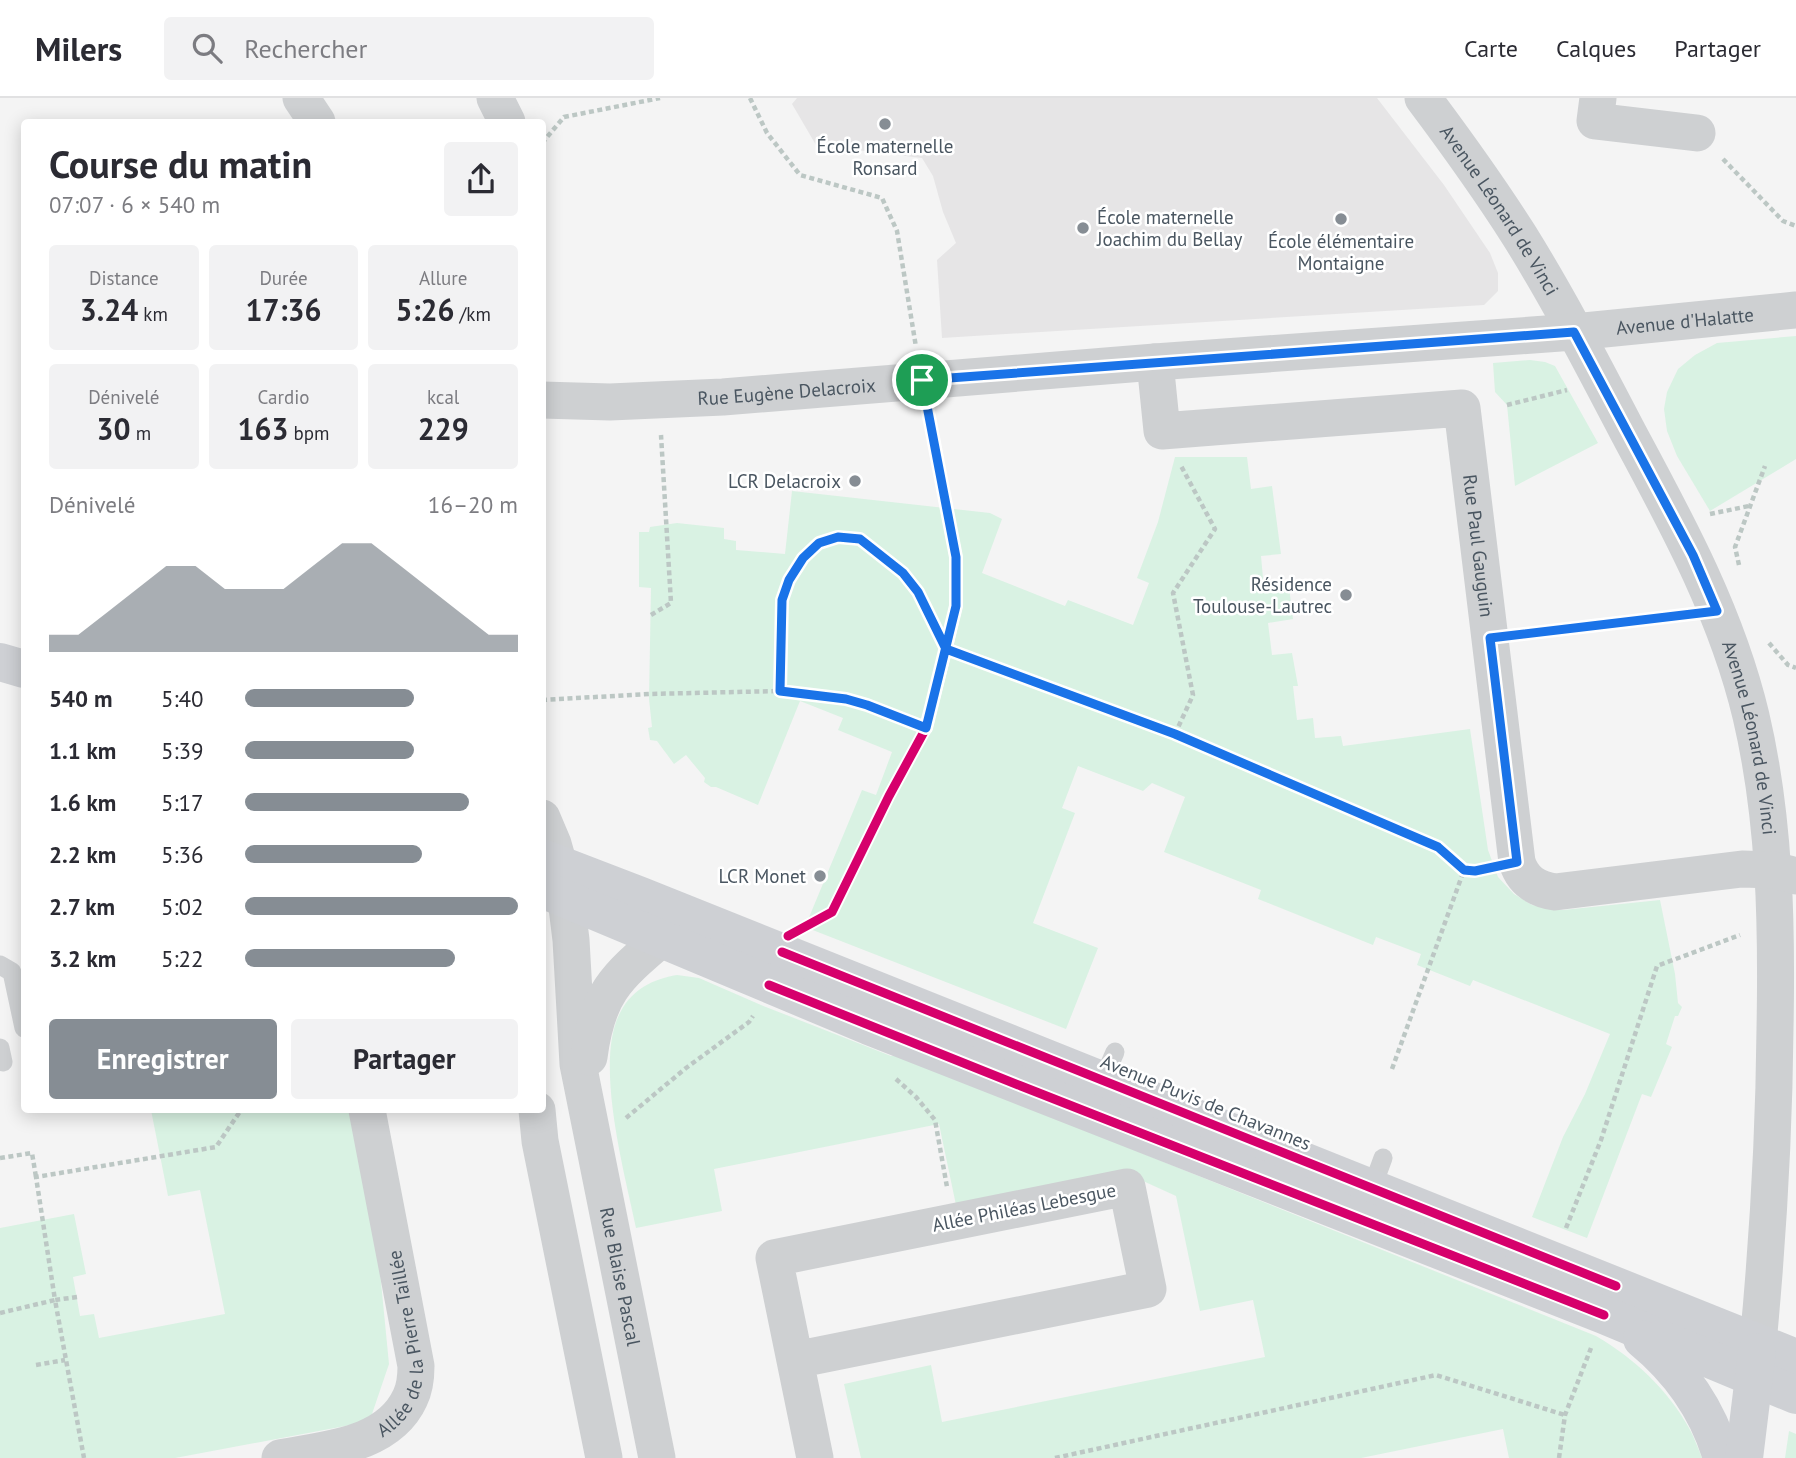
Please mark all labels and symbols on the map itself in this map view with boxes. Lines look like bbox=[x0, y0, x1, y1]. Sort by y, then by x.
marker: École maternelle Ronsard bbox=[877, 116, 893, 132]
street label: Avenue Léonard de Vinci bbox=[1435, 120, 1564, 299]
place label: École maternelle Ronsard bbox=[817, 134, 953, 180]
place label: École maternelle Joachim du Bellay bbox=[1096, 205, 1242, 251]
marker: École élémentaire Montaigne bbox=[1333, 211, 1349, 227]
marker: École maternelle Joachim du Bellay bbox=[1075, 220, 1091, 236]
place label: École élémentaire Montaigne bbox=[1268, 229, 1414, 275]
street label: Avenue d'Halatte bbox=[1615, 302, 1755, 340]
pin bbox=[892, 350, 952, 410]
street label: Rue Eugène Delacroix bbox=[697, 373, 877, 410]
place label: LCR Delacroix bbox=[728, 469, 841, 493]
marker: LCR Delacroix bbox=[847, 473, 863, 489]
street label: Rue Paul Gauguin bbox=[1458, 473, 1499, 619]
place label: Résidence Toulouse-Lautrec bbox=[1193, 572, 1332, 618]
marker: Résidence Toulouse-Lautrec bbox=[1338, 587, 1354, 603]
street label: Avenue Léonard de Vinci bbox=[1717, 637, 1782, 836]
place label: LCR Monet bbox=[719, 864, 807, 888]
marker: LCR Monet bbox=[812, 868, 828, 884]
street label: Avenue Puvis de Chavannes bbox=[1097, 1049, 1315, 1155]
street label: Allée Philéas Lebesgue bbox=[930, 1177, 1118, 1237]
street label: Rue Blaise Pascal bbox=[595, 1205, 646, 1348]
street label: Allée de la Pierre Taillée bbox=[372, 1248, 428, 1442]

